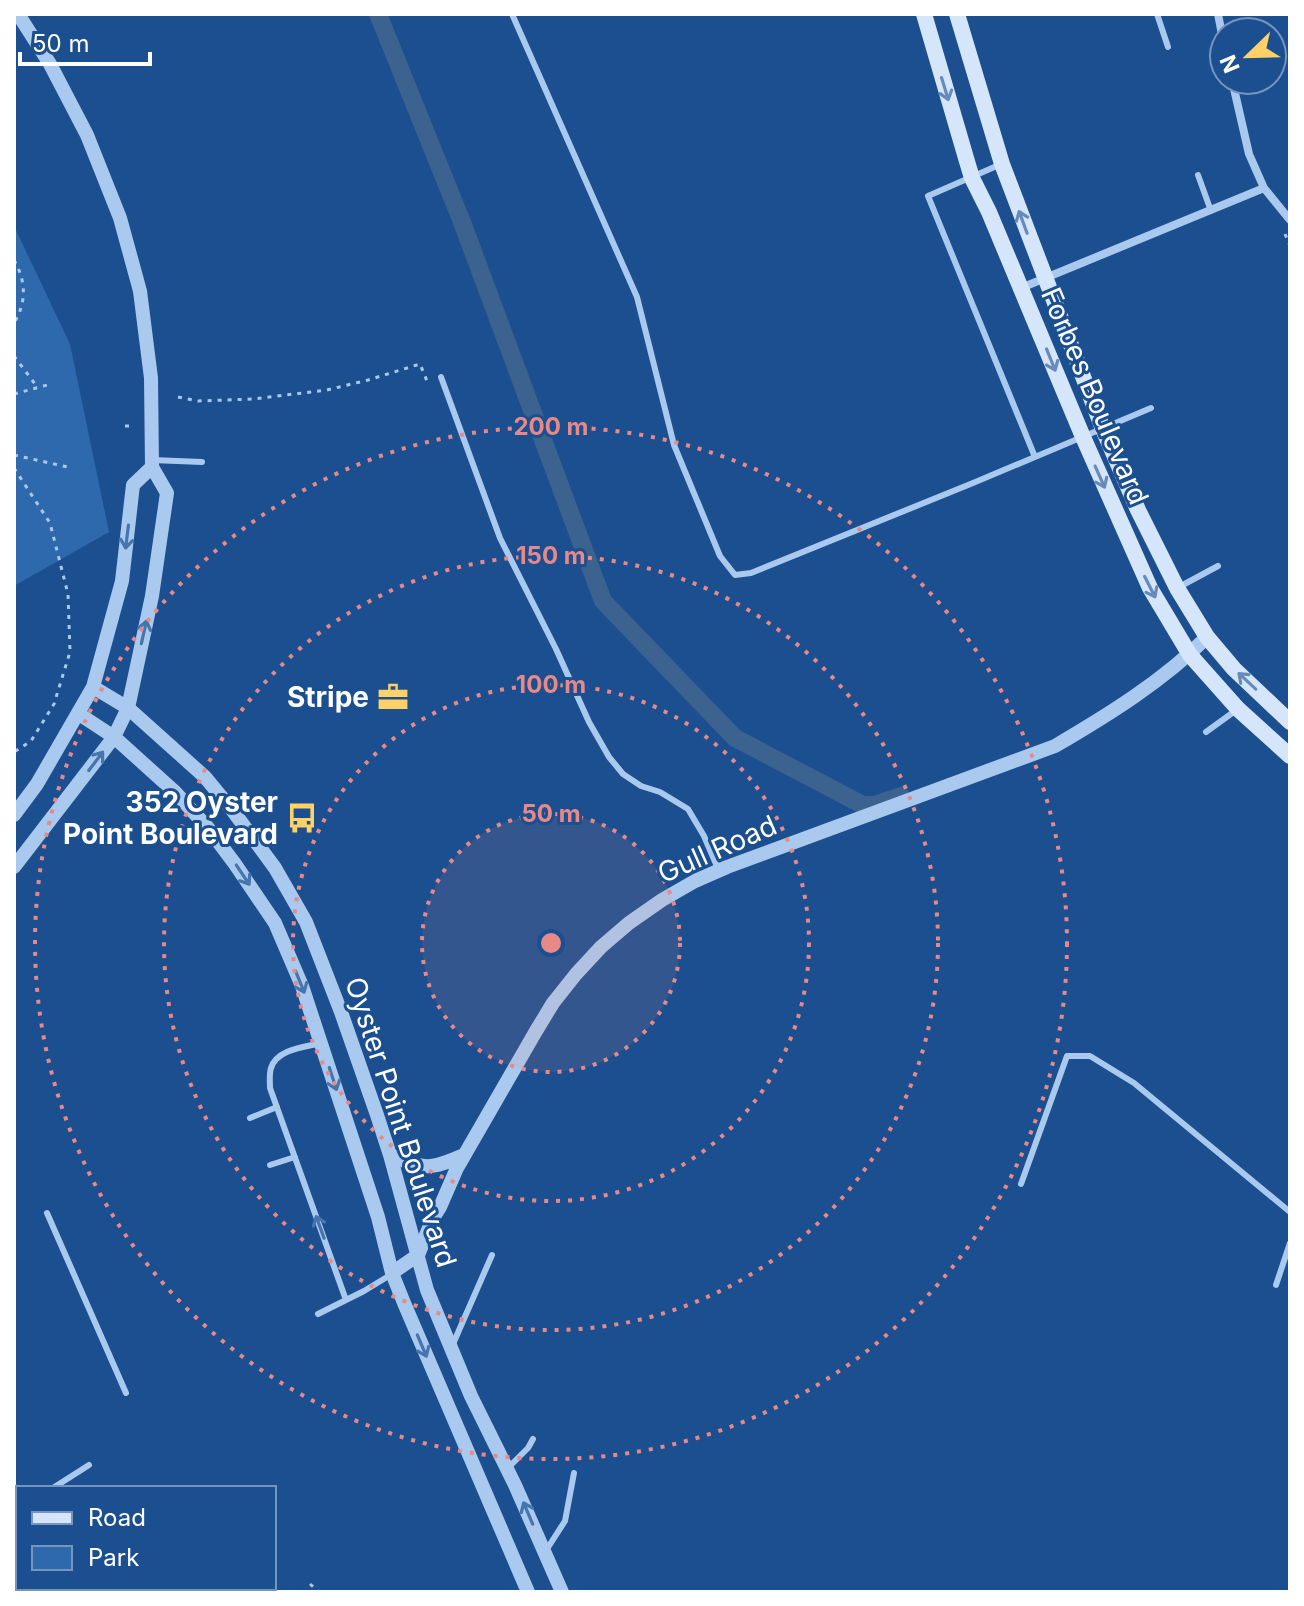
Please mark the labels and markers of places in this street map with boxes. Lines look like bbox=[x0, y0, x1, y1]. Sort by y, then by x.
place label: Stripe bbox=[287, 680, 369, 714]
office icon: Stripe bbox=[376, 680, 410, 714]
place label: 352 Oyster Point Boulevard bbox=[63, 785, 278, 851]
bus stop icon: 352 Oyster Point Boulevard bbox=[285, 801, 319, 835]
centre of rings bbox=[537, 929, 565, 957]

